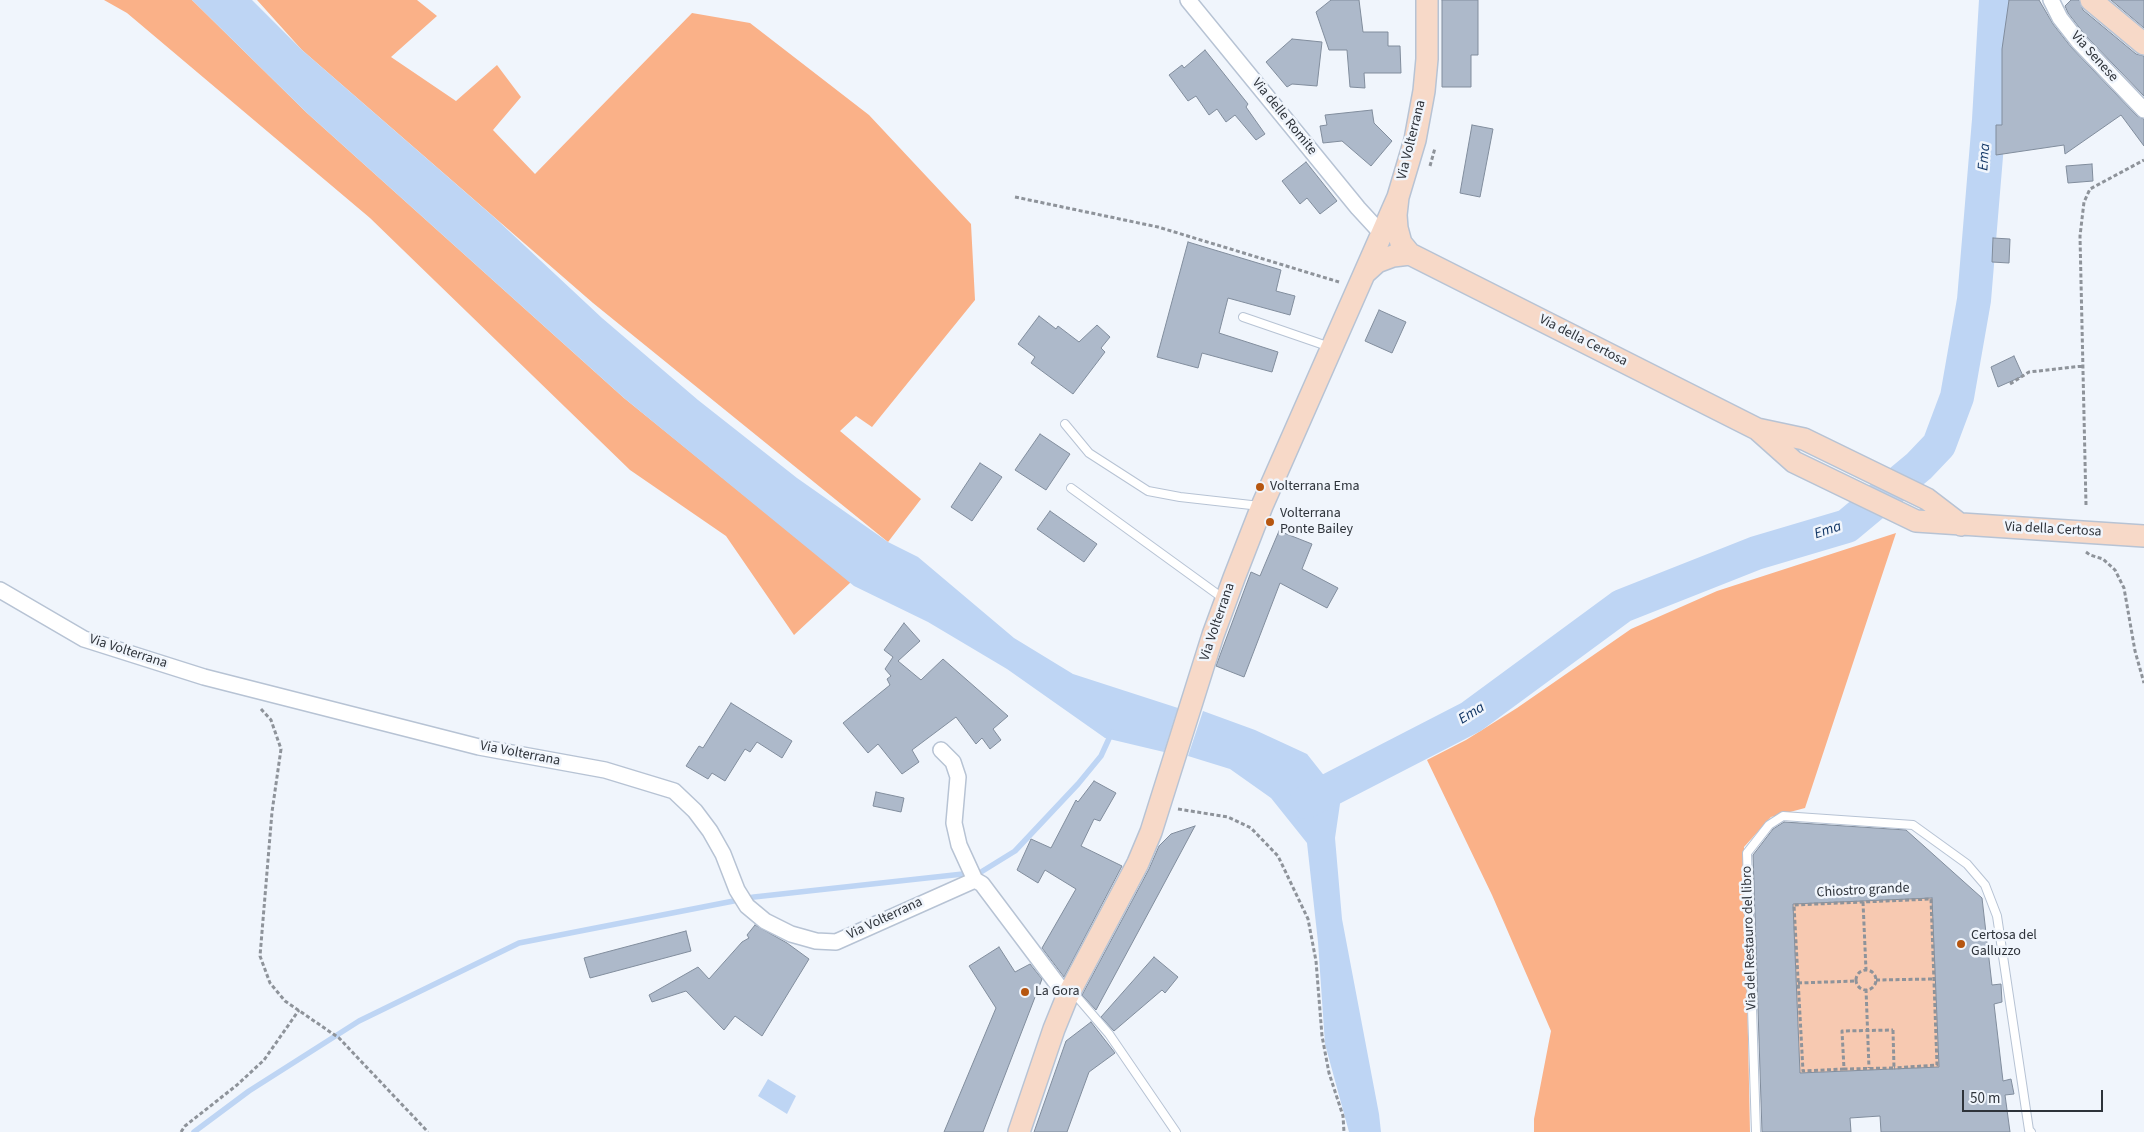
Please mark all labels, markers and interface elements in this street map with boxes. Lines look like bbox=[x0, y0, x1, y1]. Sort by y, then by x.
street label: Via Senese bbox=[2067, 28, 2121, 86]
street label: Via delle Romite bbox=[1248, 75, 1320, 159]
street label: Via Volterrana bbox=[1394, 99, 1430, 181]
water label: Ema bbox=[1975, 143, 1995, 171]
street label: Via della Certosa bbox=[1536, 311, 1630, 371]
place label: Volterrana Ema bbox=[1270, 479, 1360, 495]
marker: Volterrana Ema bbox=[1254, 481, 1266, 493]
place label: Volterrana Ponte Bailey bbox=[1280, 506, 1353, 538]
marker: Volterrana Ponte Bailey bbox=[1264, 516, 1276, 528]
water label: Ema bbox=[1812, 518, 1844, 544]
street label: Via della Certosa bbox=[2004, 519, 2102, 541]
street label: Via Volterrana bbox=[1197, 581, 1239, 663]
street label: Via Volterrana bbox=[87, 631, 169, 673]
water label: Ema bbox=[1456, 699, 1488, 729]
street label: Via Volterrana bbox=[478, 738, 562, 770]
street label: Via del Restauro del libro bbox=[1739, 866, 1761, 1010]
street label: Chiostro grande bbox=[1816, 880, 1910, 902]
street label: Via Volterrana bbox=[845, 894, 925, 944]
place label: Certosa del Galluzzo bbox=[1971, 928, 2037, 960]
marker: Certosa del Galluzzo bbox=[1955, 938, 1967, 950]
place label: La Gora bbox=[1035, 984, 1079, 1000]
marker: La Gora bbox=[1019, 986, 1031, 998]
scale bar bbox=[1964, 1080, 2105, 1112]
text: 50 m bbox=[1970, 1088, 2000, 1109]

